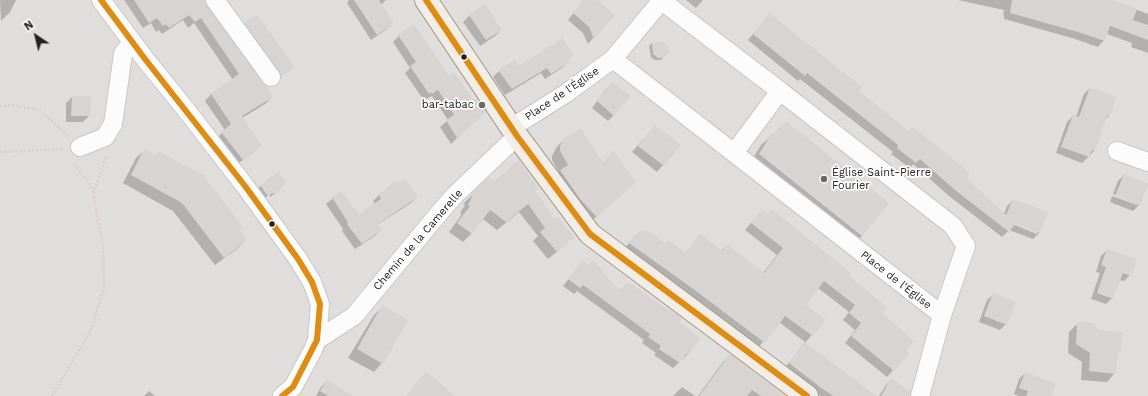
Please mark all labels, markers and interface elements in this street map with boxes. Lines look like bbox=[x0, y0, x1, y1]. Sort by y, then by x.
north arrow bbox=[16, 16, 56, 56]
text: N bbox=[22, 18, 36, 33]
unlabelled marker bbox=[459, 52, 469, 62]
street label: Place de l'Église bbox=[522, 64, 602, 124]
place label: bar-tabac bbox=[422, 98, 474, 112]
marker: bar-tabac bbox=[477, 100, 487, 110]
place label: Église Saint-Pierre Fourier bbox=[832, 166, 931, 192]
marker: Église Saint-Pierre Fourier bbox=[819, 174, 829, 184]
street label: Chemin de la Camerelle bbox=[371, 187, 465, 293]
unlabelled marker bbox=[267, 219, 277, 229]
street label: Place de l'Église bbox=[858, 248, 934, 312]

